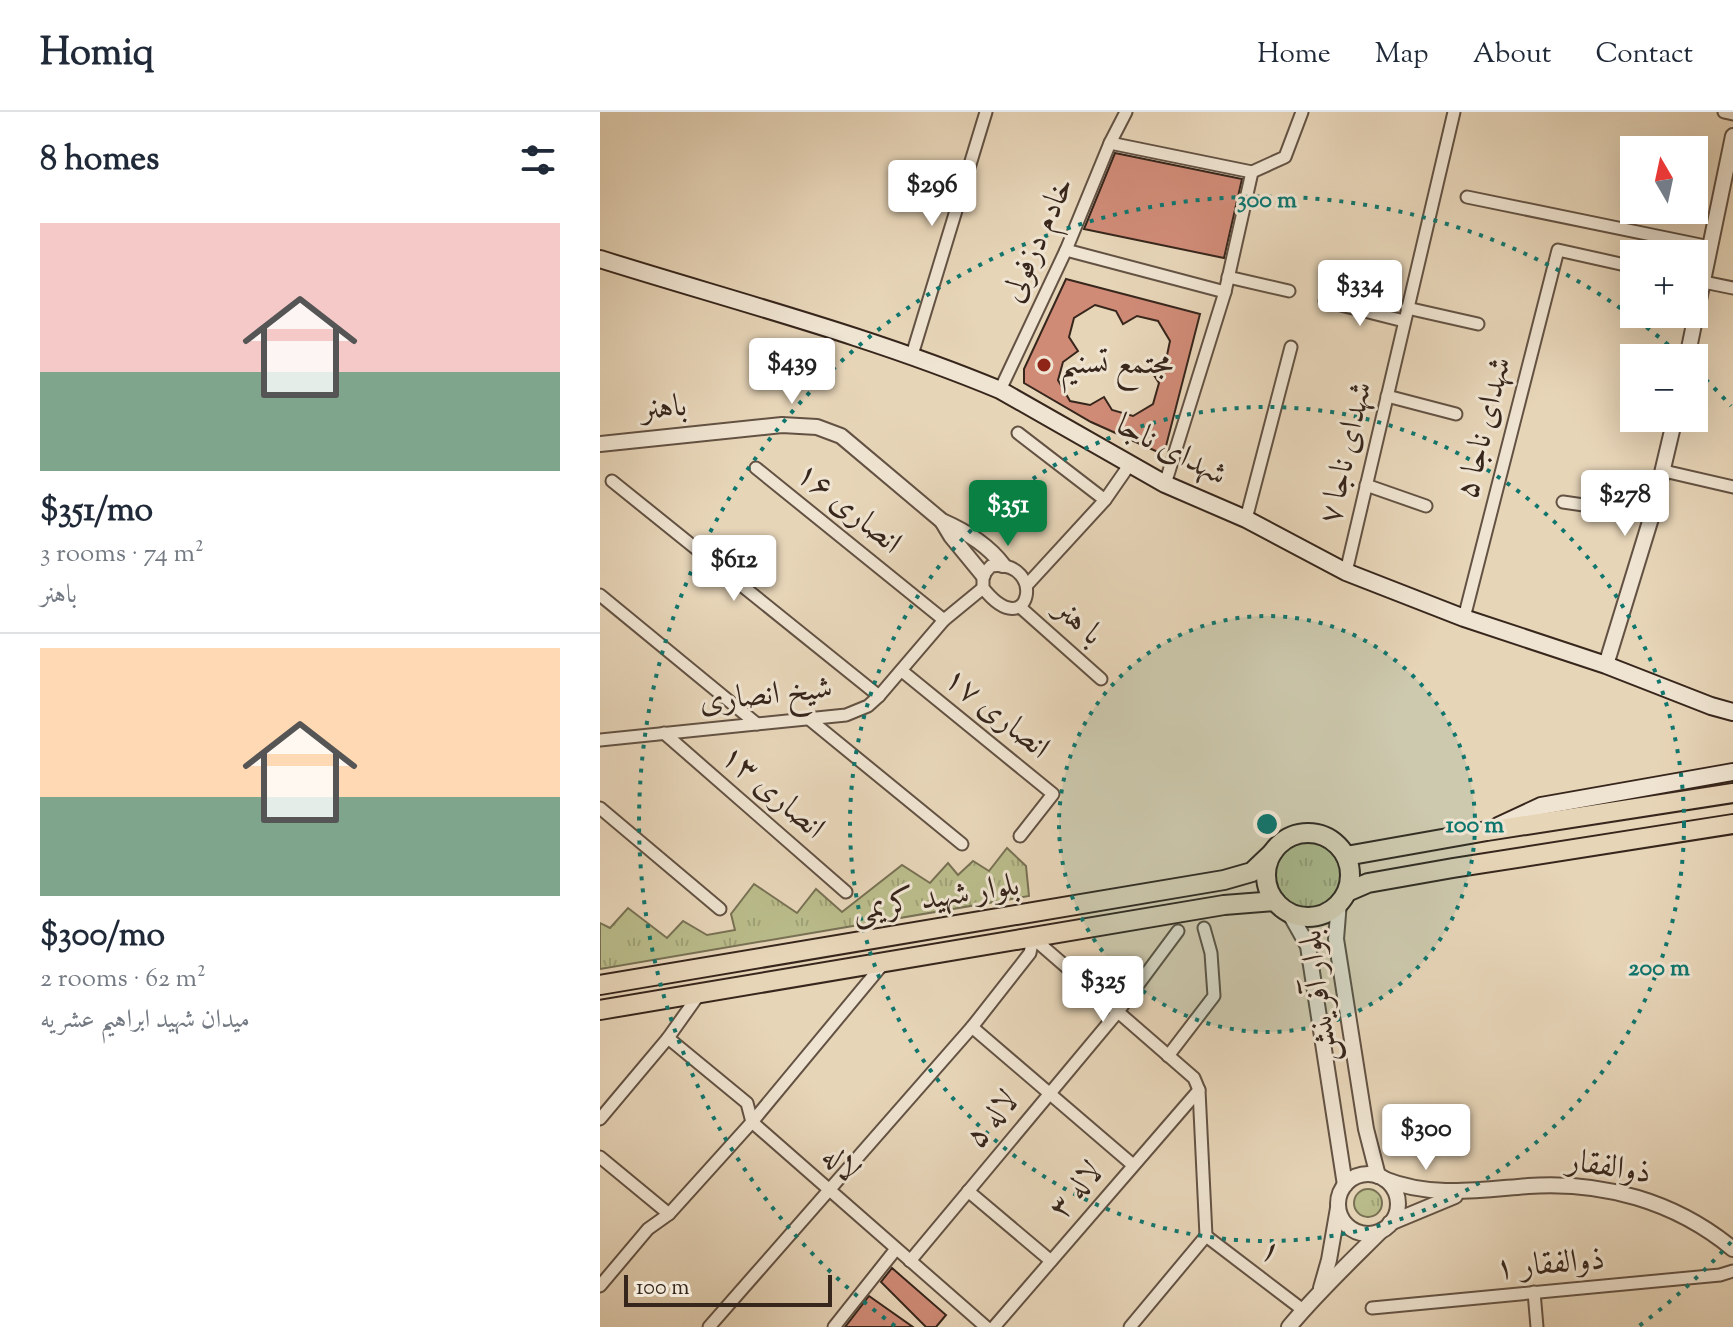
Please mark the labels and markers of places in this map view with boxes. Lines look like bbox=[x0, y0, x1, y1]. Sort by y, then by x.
pin: $296 bbox=[885, 160, 979, 228]
pin: $334 bbox=[1313, 260, 1407, 328]
pin: $439 bbox=[745, 338, 839, 406]
place label: مجتمع تسنیم bbox=[1060, 342, 1173, 394]
marker: مجتمع تسنیم bbox=[1035, 356, 1053, 374]
pin: $278 bbox=[1578, 470, 1672, 538]
pin: $351 bbox=[961, 480, 1055, 548]
pin: $612 bbox=[687, 535, 781, 603]
centre of rings bbox=[1253, 810, 1281, 838]
pin: $325 bbox=[1056, 956, 1150, 1024]
pin: $300 bbox=[1379, 1104, 1473, 1172]

